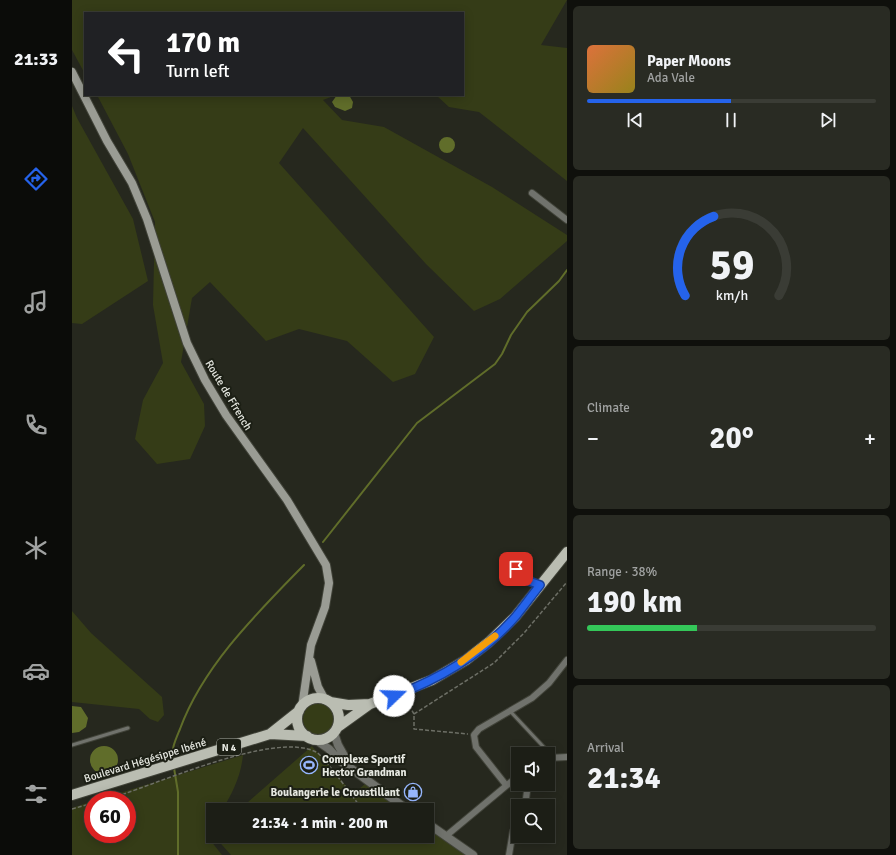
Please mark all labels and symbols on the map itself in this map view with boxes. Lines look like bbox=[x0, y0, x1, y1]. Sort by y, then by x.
street label: Route de Ffrench bbox=[202, 358, 255, 433]
pin bbox=[499, 552, 533, 586]
position arrow bbox=[373, 675, 415, 717]
street label: Boulevard Hégésippe Ibéné bbox=[82, 736, 208, 785]
road number: N 4 bbox=[217, 739, 241, 755]
place label: Complexe Sportif Hector Grandman bbox=[322, 753, 406, 779]
sports icon: Complexe Sportif Hector Grandman bbox=[299, 755, 319, 775]
shop icon: Boulangerie le Croustillant bbox=[403, 782, 423, 802]
place label: Boulangerie le Croustillant bbox=[270, 786, 400, 799]
speed limit sign: 60 bbox=[84, 791, 136, 843]

